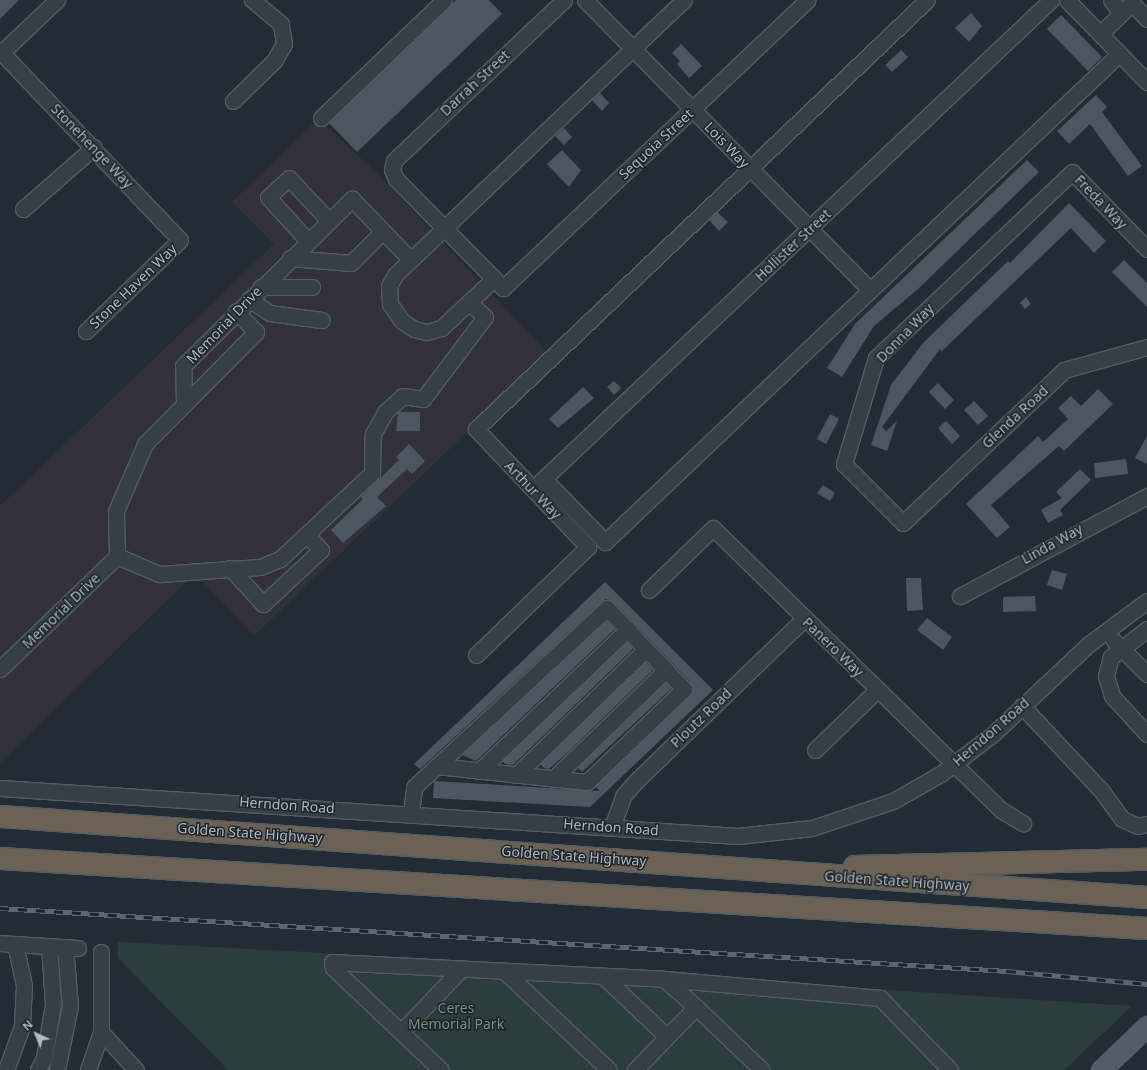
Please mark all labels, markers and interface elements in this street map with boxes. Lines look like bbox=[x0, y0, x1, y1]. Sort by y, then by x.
street label: Darrah Street bbox=[437, 47, 513, 119]
street label: Stonehenge Way bbox=[47, 100, 137, 192]
street label: Sequoia Street bbox=[615, 105, 697, 183]
street label: Lois Way bbox=[701, 118, 753, 172]
street label: Freda Way bbox=[1071, 172, 1131, 232]
street label: Hollister Street bbox=[751, 205, 835, 285]
street label: Stone Haven Way bbox=[86, 240, 180, 332]
street label: Memorial Drive bbox=[183, 283, 265, 367]
street label: Donna Way bbox=[873, 300, 937, 366]
street label: Glenda Road bbox=[979, 382, 1051, 452]
street label: Arthur Way bbox=[501, 457, 565, 523]
street label: Linda Way bbox=[1018, 520, 1086, 568]
street label: Memorial Drive bbox=[19, 570, 103, 652]
street label: Panero Way bbox=[799, 614, 867, 680]
street label: Ploutz Road bbox=[667, 685, 735, 751]
street label: Herndon Road bbox=[949, 694, 1033, 770]
street label: Herndon Road bbox=[239, 793, 335, 817]
street label: Herndon Road bbox=[563, 815, 659, 839]
street label: Golden State Highway bbox=[177, 820, 323, 846]
street label: Golden State Highway bbox=[501, 843, 647, 869]
street label: Golden State Highway bbox=[824, 868, 970, 894]
park label: Ceres Memorial Park bbox=[408, 1000, 504, 1032]
north arrow bbox=[16, 1014, 56, 1054]
text: N bbox=[19, 1017, 36, 1034]

